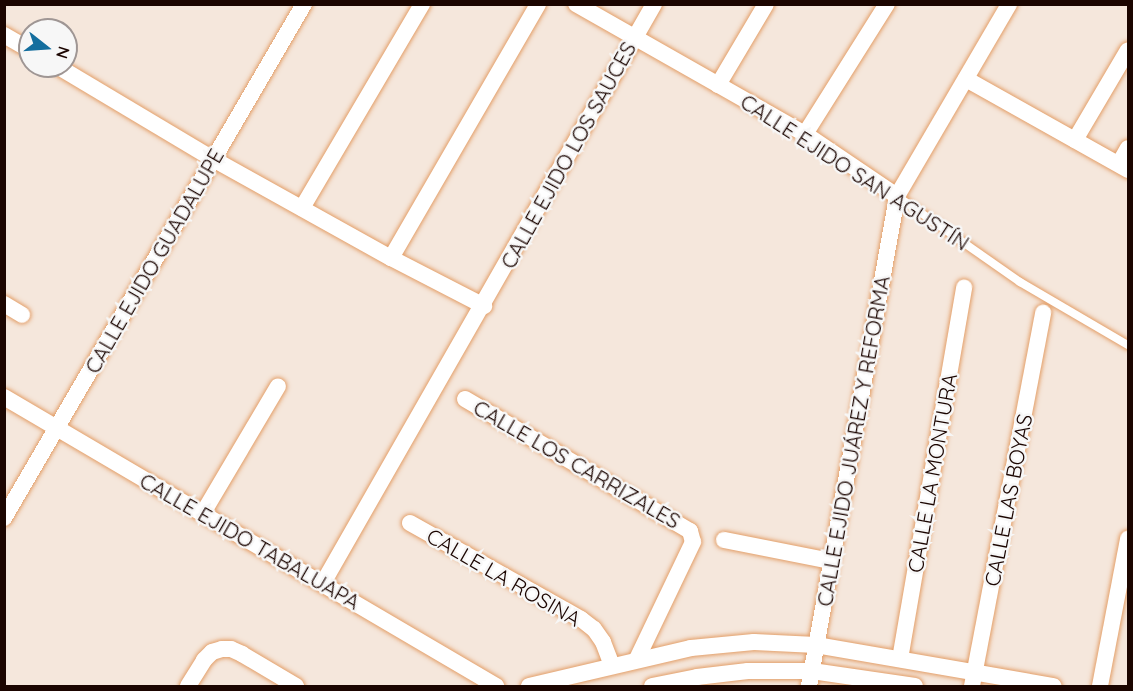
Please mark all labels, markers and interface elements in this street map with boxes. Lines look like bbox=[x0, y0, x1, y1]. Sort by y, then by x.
north arrow bbox=[18, 18, 78, 78]
street label: CALLE EJIDO LOS SAUCES bbox=[495, 37, 641, 273]
text: N bbox=[52, 44, 75, 61]
street label: CALLE EJIDO SAN AGUSTÍN bbox=[736, 89, 974, 255]
street label: CALLE EJIDO GUADALUPE bbox=[79, 144, 229, 378]
street label: CALLE EJIDO JUÁREZ Y REFORMA bbox=[811, 274, 895, 608]
street label: CALLE LA MONTURA bbox=[902, 371, 962, 575]
street label: CALLE LOS CARRIZALES bbox=[469, 394, 685, 534]
street label: CALLE LAS BOYAS bbox=[979, 412, 1037, 588]
street label: CALLE EJIDO TABALUAPA bbox=[135, 468, 365, 614]
street label: CALLE LA ROSINA bbox=[422, 523, 586, 631]

